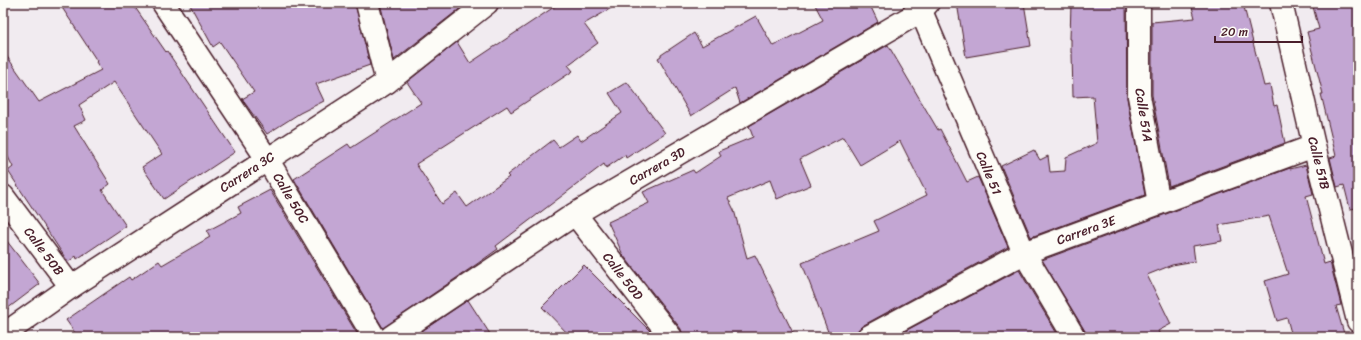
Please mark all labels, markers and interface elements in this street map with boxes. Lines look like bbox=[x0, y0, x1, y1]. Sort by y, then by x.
scale bar bbox=[1215, 18, 1302, 44]
text: 20 m bbox=[1221, 21, 1248, 43]
street label: Calle 51A bbox=[1128, 86, 1160, 144]
street label: Calle 51B bbox=[1301, 134, 1337, 192]
street label: Carrera 3D bbox=[624, 140, 690, 191]
street label: Carrera 3C bbox=[215, 145, 279, 199]
street label: Calle 51 bbox=[969, 148, 1009, 199]
street label: Calle 50C bbox=[267, 168, 315, 228]
street label: Carrera 3E bbox=[1053, 208, 1120, 251]
street label: Calle 50B bbox=[18, 222, 70, 280]
street label: Calle 50D bbox=[597, 247, 649, 305]

